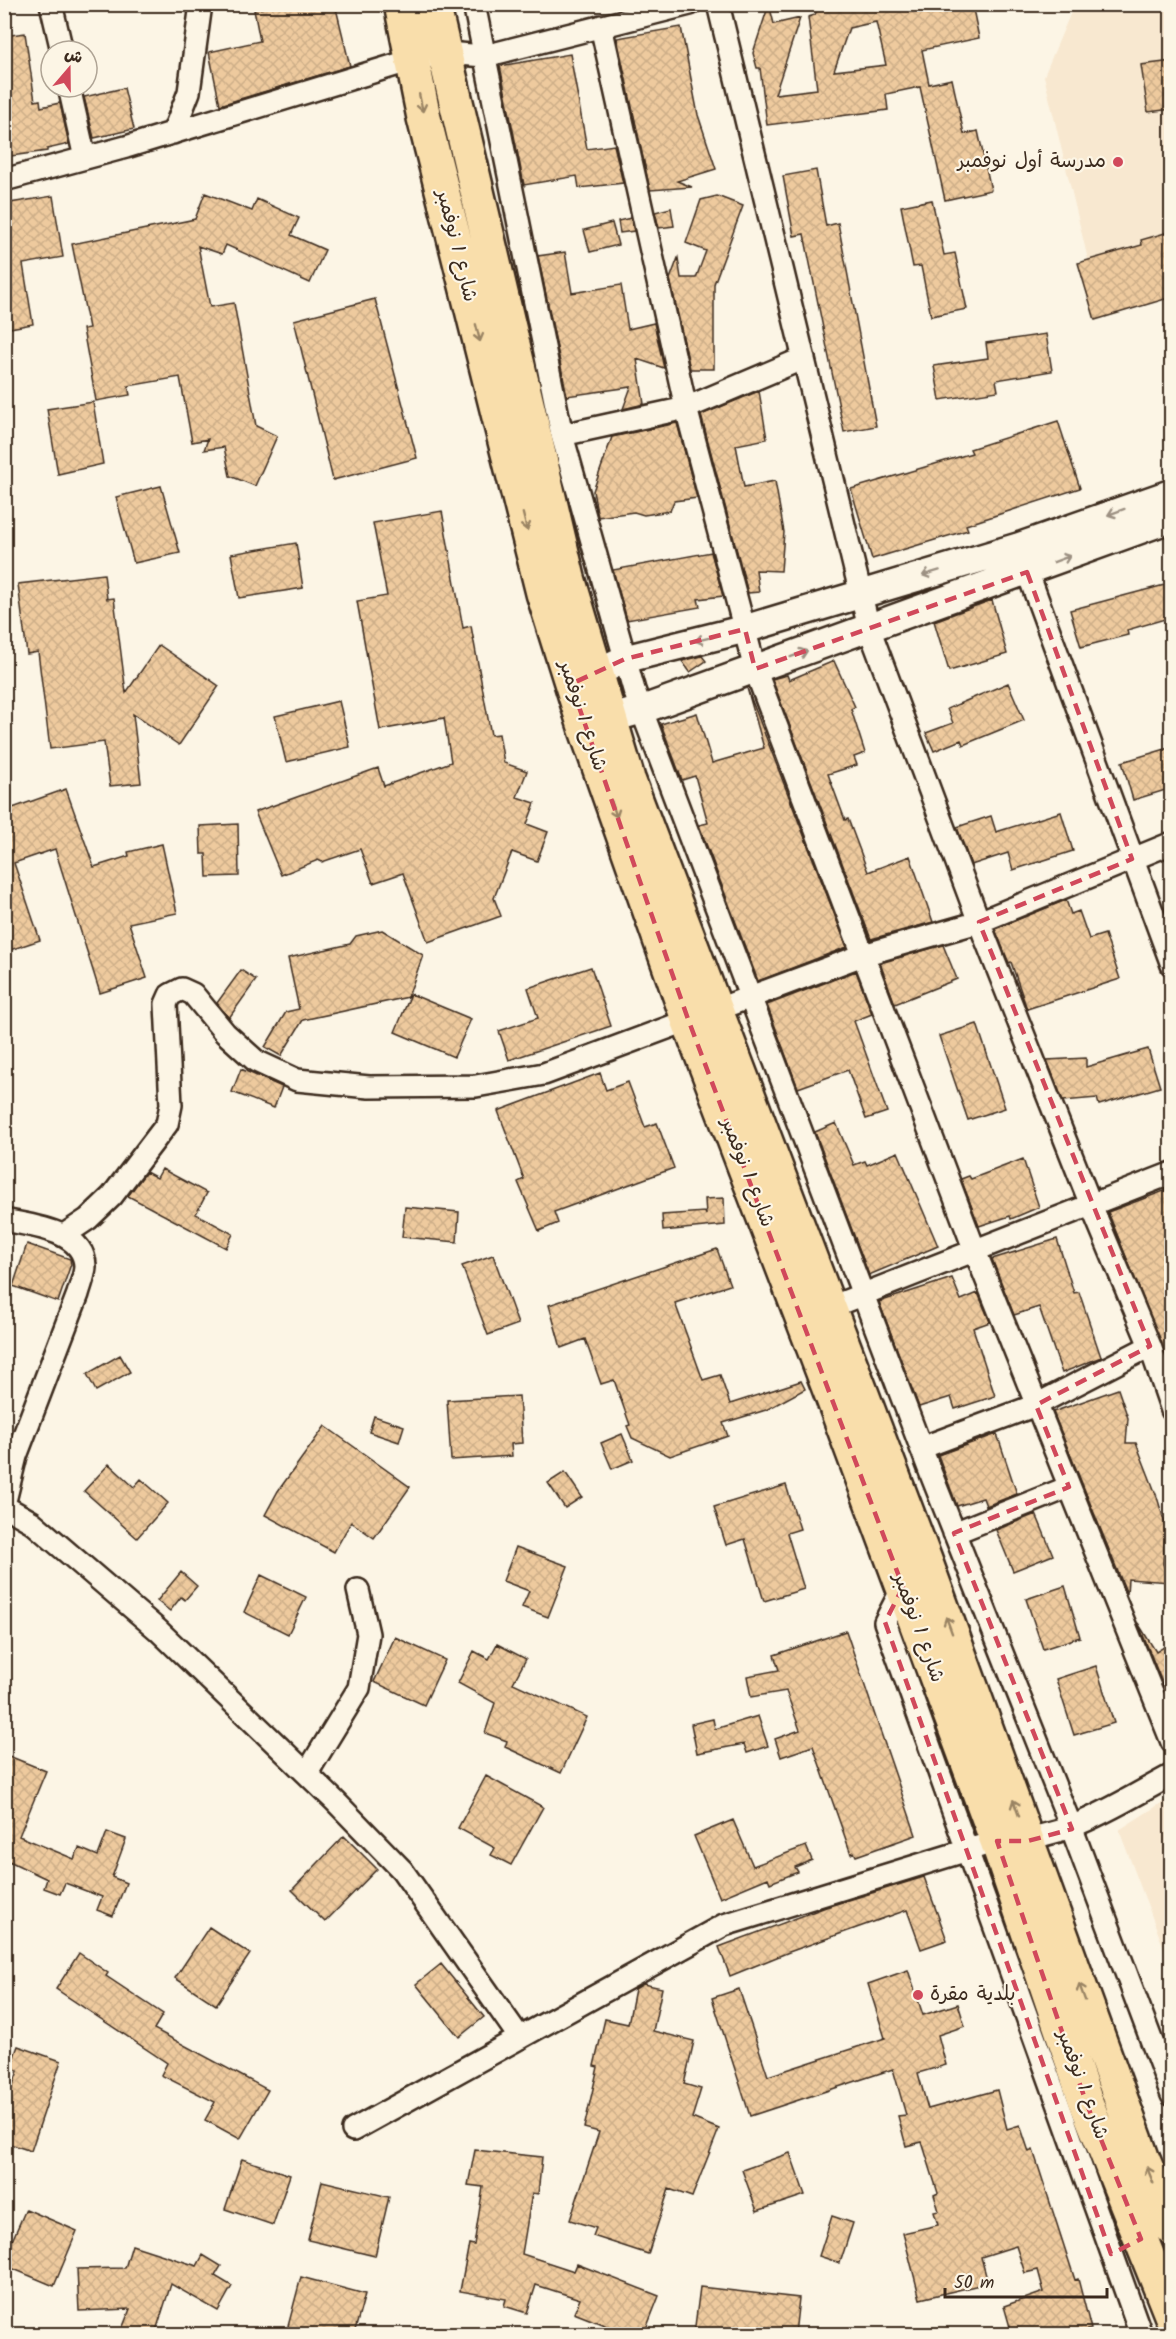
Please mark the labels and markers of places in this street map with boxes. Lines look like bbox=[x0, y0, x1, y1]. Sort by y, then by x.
place label: مدرسة أول نوفمبر bbox=[956, 146, 1106, 178]
marker: مدرسة أول نوفمبر bbox=[1111, 155, 1125, 169]
place label: بلدية مقرة bbox=[930, 1979, 1016, 2011]
marker: بلدية مقرة bbox=[911, 1988, 925, 2002]

